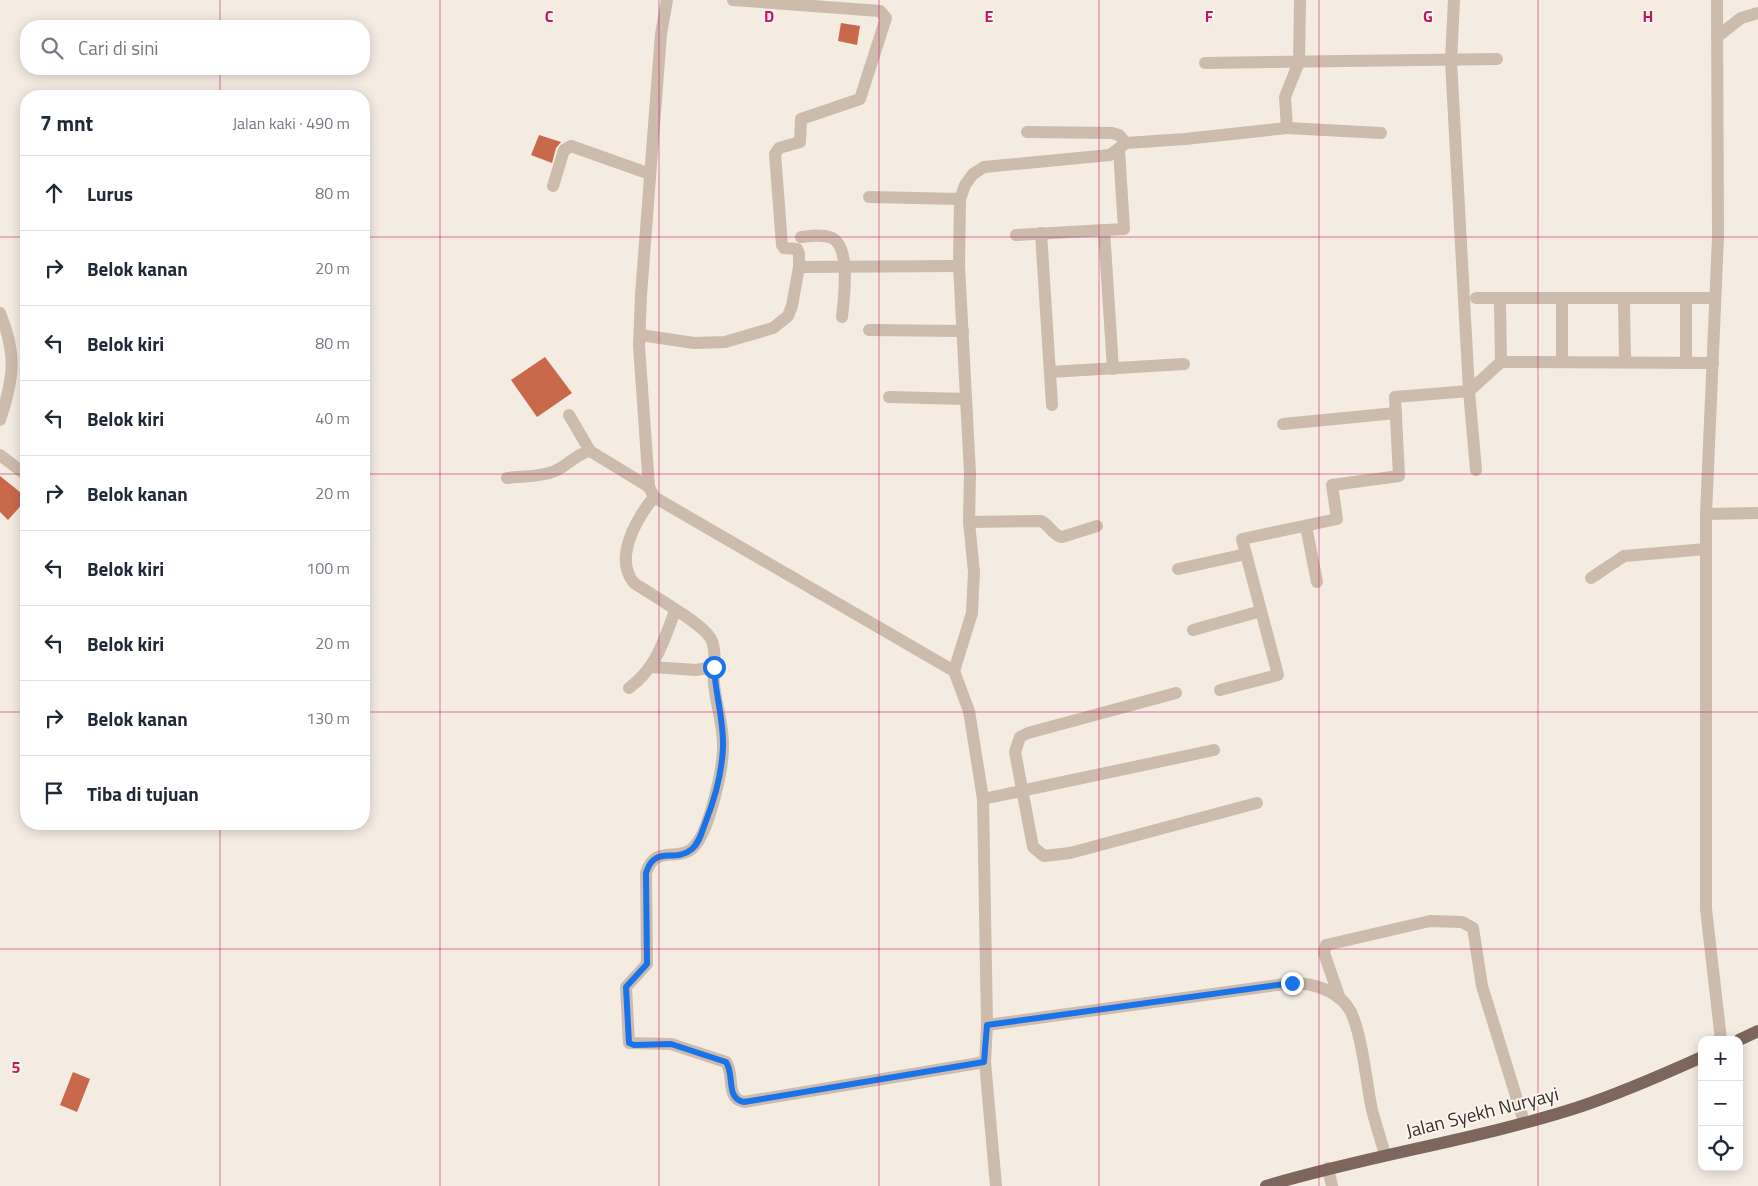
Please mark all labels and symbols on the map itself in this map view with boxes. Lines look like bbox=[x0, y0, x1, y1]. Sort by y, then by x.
text: C bbox=[545, 4, 554, 28]
text: D bbox=[764, 4, 774, 28]
text: E bbox=[985, 4, 994, 28]
text: F bbox=[1205, 4, 1214, 28]
text: G bbox=[1423, 4, 1433, 28]
text: H bbox=[1643, 4, 1653, 28]
route start bbox=[703, 656, 726, 679]
route end bbox=[1281, 972, 1304, 995]
text: 5 bbox=[12, 1055, 21, 1079]
street label: Jalan Syekh Nuryayi bbox=[1402, 1078, 1561, 1145]

